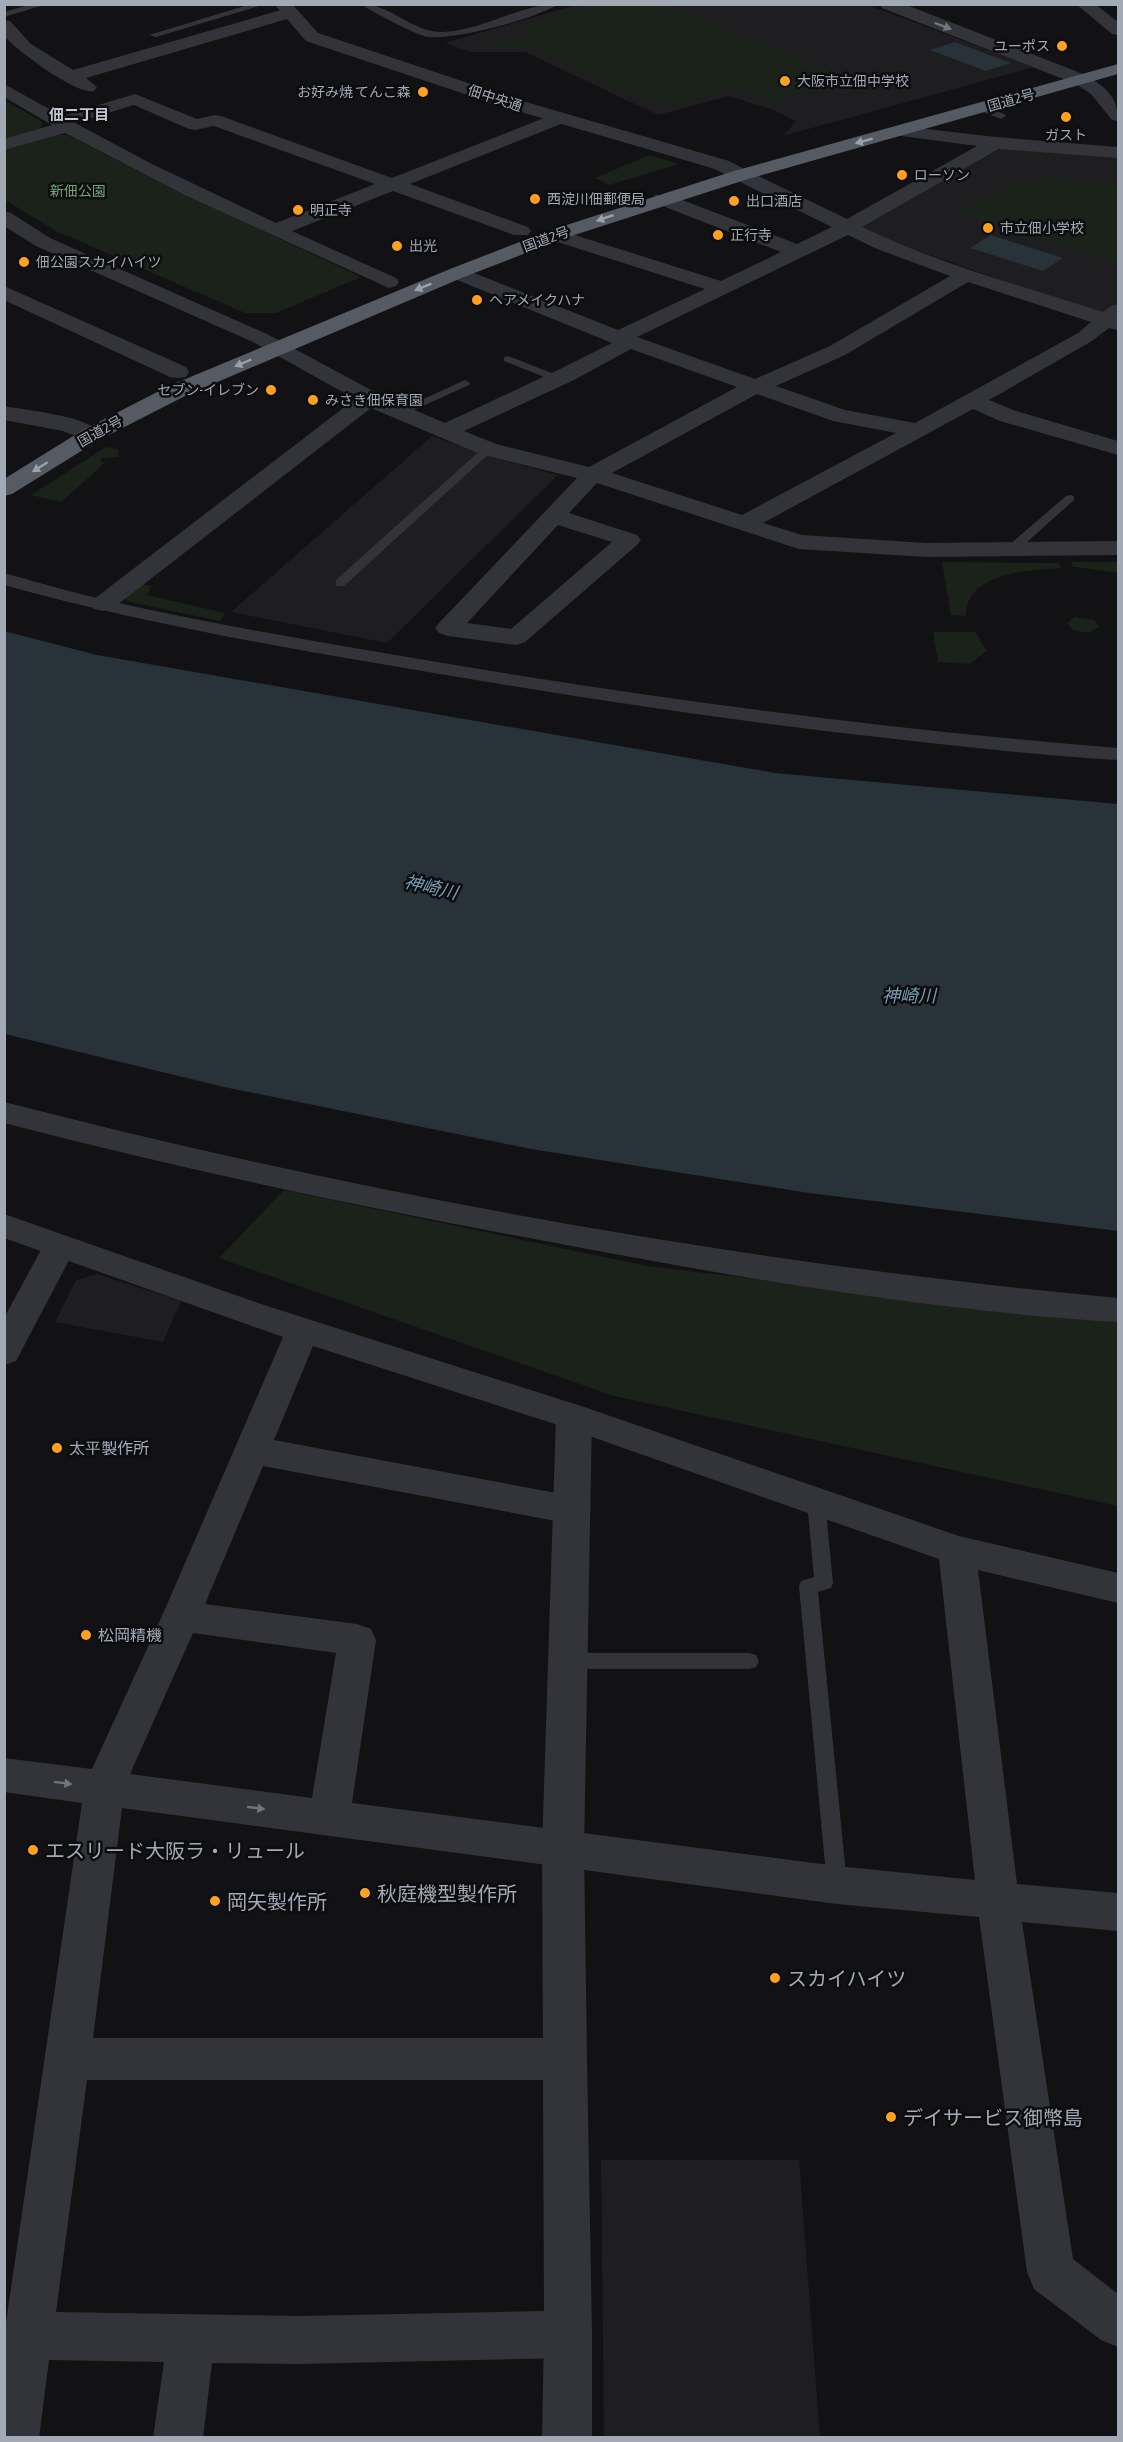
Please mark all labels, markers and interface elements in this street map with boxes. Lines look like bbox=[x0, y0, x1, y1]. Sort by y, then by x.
one-way arrow bbox=[934, 21, 952, 31]
place label: ユーポス bbox=[994, 38, 1050, 54]
marker: ユーポス bbox=[1055, 39, 1069, 53]
place label: 大阪市立佃中学校 bbox=[797, 73, 909, 89]
marker: 大阪市立佃中学校 bbox=[778, 74, 792, 88]
street label: 佃中央通 bbox=[466, 82, 524, 114]
place label: お好み焼 てんこ森 bbox=[297, 84, 411, 100]
marker: お好み焼 てんこ森 bbox=[416, 85, 430, 99]
street label: 国道2号 bbox=[985, 86, 1037, 114]
district label: 佃二丁目 bbox=[49, 106, 109, 123]
marker: ガスト bbox=[1059, 110, 1073, 124]
place label: ガスト bbox=[1045, 127, 1087, 143]
one-way arrow bbox=[855, 137, 873, 147]
place label: ローソン bbox=[914, 167, 970, 183]
marker: ローソン bbox=[895, 168, 909, 182]
park label: 新佃公園 bbox=[50, 183, 106, 199]
place label: 西淀川佃郵便局 bbox=[547, 191, 645, 207]
marker: 西淀川佃郵便局 bbox=[528, 192, 542, 206]
place label: 出口酒店 bbox=[746, 193, 802, 209]
marker: 出口酒店 bbox=[727, 194, 741, 208]
place label: 明正寺 bbox=[310, 202, 352, 218]
marker: 明正寺 bbox=[291, 203, 305, 217]
one-way arrow bbox=[596, 214, 614, 223]
place label: 市立佃小学校 bbox=[1000, 220, 1084, 236]
marker: 市立佃小学校 bbox=[981, 221, 995, 235]
street label: 国道2号 bbox=[520, 223, 572, 255]
place label: 正行寺 bbox=[730, 227, 772, 243]
marker: 正行寺 bbox=[711, 228, 725, 242]
place label: 出光 bbox=[409, 238, 437, 254]
marker: 出光 bbox=[390, 239, 404, 253]
place label: 佃公園スカイハイツ bbox=[36, 254, 161, 270]
marker: 佃公園スカイハイツ bbox=[17, 255, 31, 269]
one-way arrow bbox=[413, 282, 431, 292]
place label: ヘアメイクハナ bbox=[489, 292, 585, 308]
marker: ヘアメイクハナ bbox=[470, 293, 484, 307]
one-way arrow bbox=[234, 359, 252, 368]
place label: セブン-イレブン bbox=[158, 382, 259, 398]
marker: セブン-イレブン bbox=[264, 383, 278, 397]
place label: みさき佃保育園 bbox=[325, 392, 423, 408]
marker: みさき佃保育園 bbox=[306, 393, 320, 407]
street label: 国道2号 bbox=[75, 412, 125, 450]
one-way arrow bbox=[32, 461, 48, 472]
water label: 神崎川 bbox=[402, 871, 462, 904]
water label: 神崎川 bbox=[882, 985, 938, 1006]
place label: 太平製作所 bbox=[69, 1439, 149, 1457]
marker: 太平製作所 bbox=[50, 1441, 64, 1455]
place label: 松岡精機 bbox=[98, 1626, 162, 1644]
marker: 松岡精機 bbox=[79, 1628, 93, 1642]
one-way arrow bbox=[53, 1778, 72, 1787]
one-way arrow bbox=[246, 1803, 265, 1812]
place label: エスリード大阪ラ・リュール bbox=[45, 1839, 305, 1862]
marker: エスリード大阪ラ・リュール bbox=[26, 1843, 40, 1857]
place label: 秋庭機型製作所 bbox=[377, 1882, 517, 1905]
marker: 秋庭機型製作所 bbox=[358, 1886, 372, 1900]
place label: 岡矢製作所 bbox=[227, 1890, 327, 1913]
marker: 岡矢製作所 bbox=[208, 1894, 222, 1908]
place label: スカイハイツ bbox=[787, 1967, 906, 1990]
marker: スカイハイツ bbox=[768, 1971, 782, 1985]
place label: デイサービス御幣島 bbox=[903, 2106, 1083, 2129]
marker: デイサービス御幣島 bbox=[884, 2110, 898, 2124]

